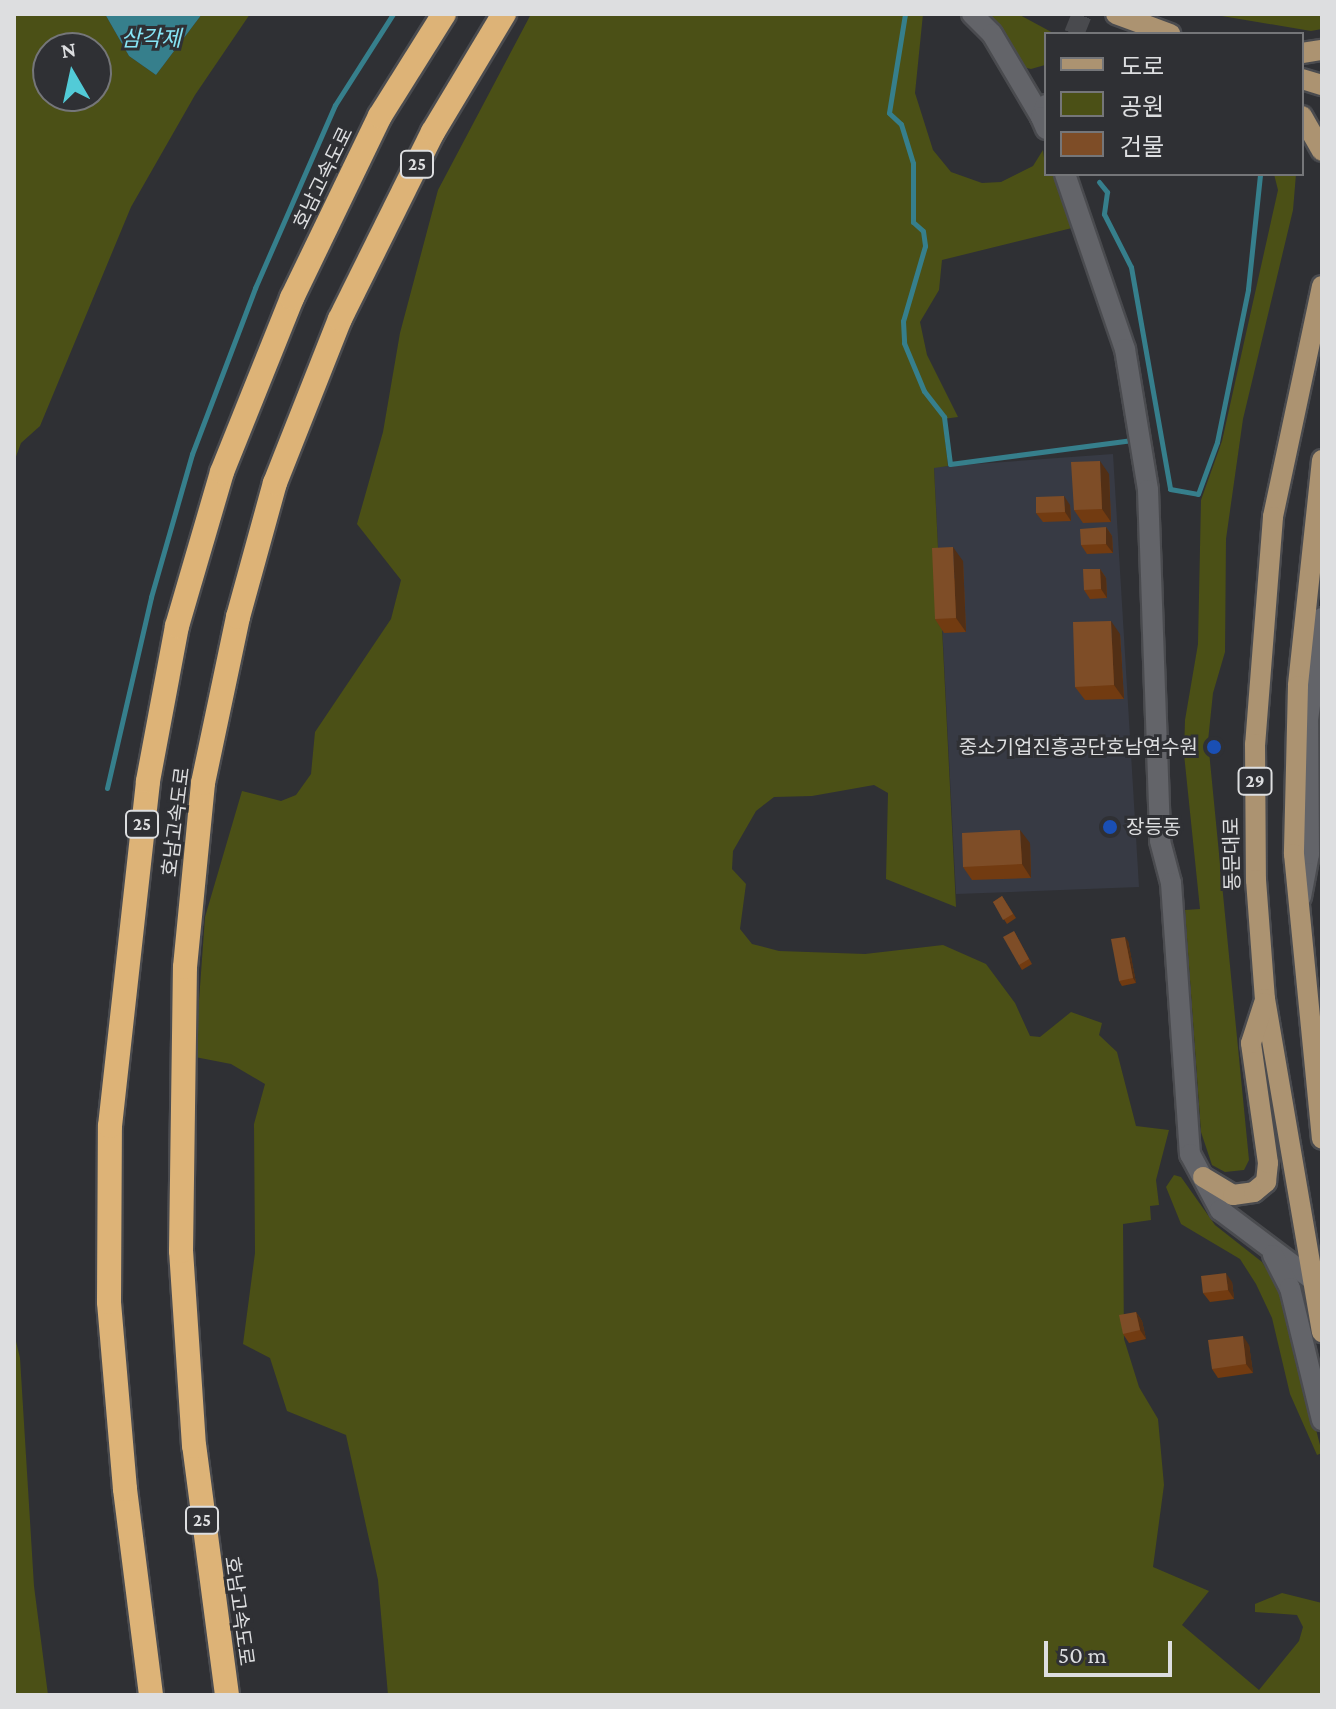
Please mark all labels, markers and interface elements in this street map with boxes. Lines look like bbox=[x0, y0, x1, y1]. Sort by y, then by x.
water label: 삼각제 bbox=[121, 26, 181, 52]
north arrow bbox=[32, 32, 112, 112]
legend bbox=[1044, 32, 1304, 176]
text: N bbox=[59, 36, 78, 63]
text: 도로 bbox=[1120, 53, 1164, 80]
text: 공원 bbox=[1120, 93, 1164, 120]
street label: 호남고속도로 bbox=[288, 123, 358, 233]
text: 건물 bbox=[1120, 133, 1164, 160]
road number: 25 bbox=[399, 150, 435, 178]
place label: 중소기업진흥공단호남연수원 bbox=[959, 735, 1198, 759]
marker: 중소기업진흥공단호남연수원 bbox=[1205, 738, 1223, 756]
street label: 호남고속도로 bbox=[157, 766, 195, 878]
road number: 29 bbox=[1237, 767, 1273, 795]
road number: 25 bbox=[124, 810, 160, 838]
place label: 장등동 bbox=[1126, 815, 1181, 839]
street label: 동문대로 bbox=[1219, 817, 1245, 891]
marker: 장등동 bbox=[1101, 818, 1119, 836]
road number: 25 bbox=[184, 1506, 220, 1534]
street label: 호남고속도로 bbox=[219, 1555, 259, 1667]
scale bar bbox=[1048, 1625, 1176, 1675]
text: 50 m bbox=[1058, 1641, 1107, 1668]

